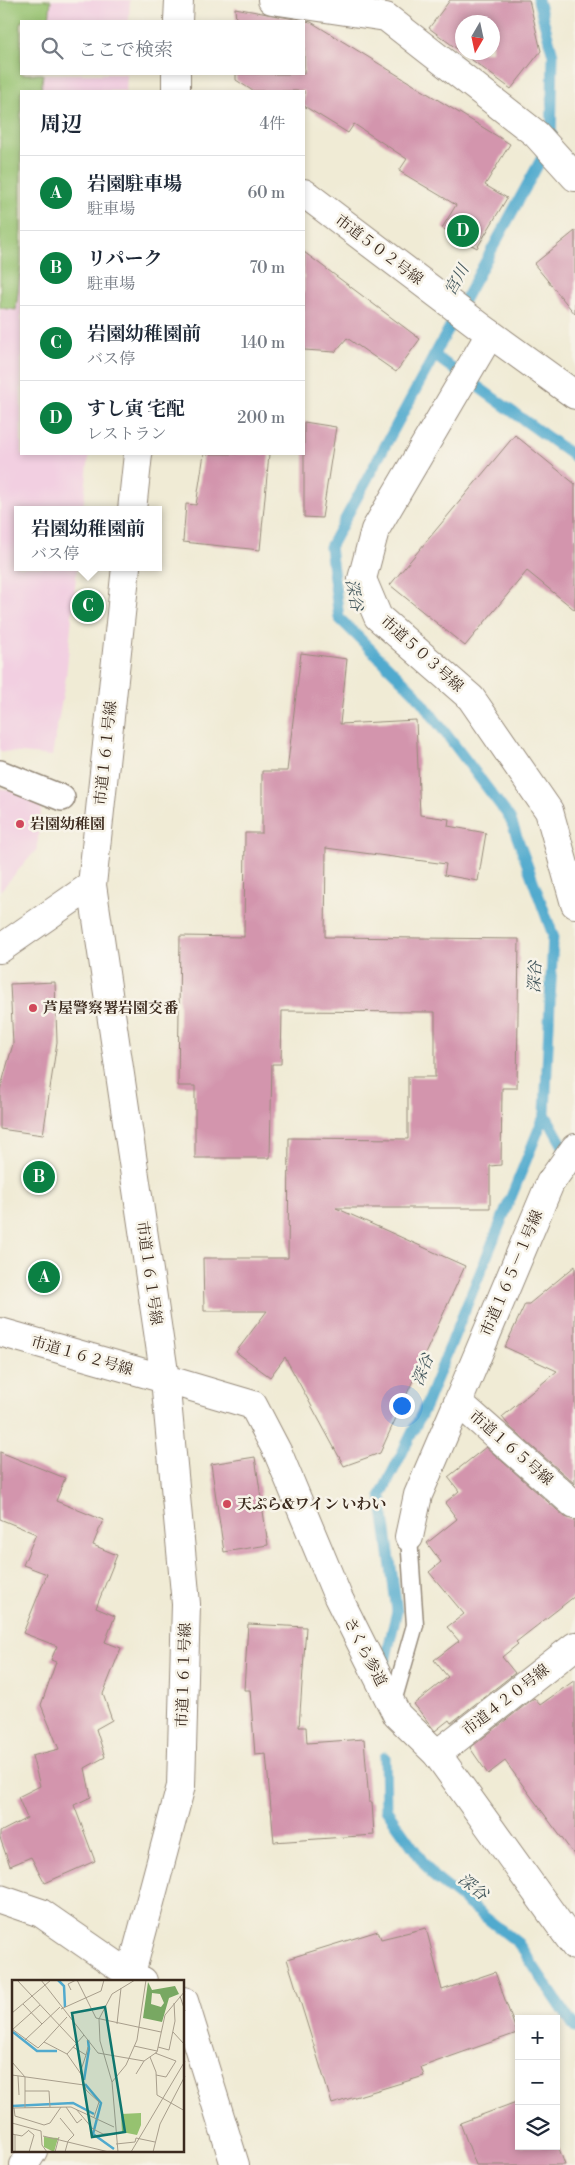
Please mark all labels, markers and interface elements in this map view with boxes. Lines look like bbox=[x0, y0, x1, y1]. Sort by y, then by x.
north arrow bbox=[455, 15, 500, 60]
search box bbox=[20, 20, 305, 75]
icon: search bbox=[38, 34, 66, 62]
text: ここで検索 bbox=[78, 38, 173, 62]
text: 周辺 bbox=[40, 112, 82, 138]
text: 4件 bbox=[259, 114, 285, 134]
text: 岩園駐車場 bbox=[87, 172, 182, 196]
text: A bbox=[50, 183, 62, 203]
text: 60 m bbox=[247, 183, 285, 203]
text: 駐車場 bbox=[87, 199, 135, 219]
street label: 市道５０２号線 bbox=[331, 211, 427, 289]
pin: D bbox=[447, 212, 479, 250]
text: リパーク bbox=[87, 247, 162, 271]
text: B bbox=[50, 258, 62, 278]
text: 70 m bbox=[249, 258, 285, 278]
water label: 宮川 bbox=[440, 259, 474, 299]
text: 駐車場 bbox=[87, 274, 135, 294]
text: 岩園幼稚園前 bbox=[87, 322, 201, 346]
text: C bbox=[50, 333, 62, 353]
text: 140 m bbox=[241, 333, 285, 353]
text: バス停 bbox=[87, 349, 135, 369]
text: すし寅 宅配 bbox=[87, 397, 185, 421]
text: D bbox=[50, 408, 62, 428]
text: 200 m bbox=[237, 408, 285, 428]
text: レストラン bbox=[87, 424, 167, 444]
popup bbox=[14, 506, 162, 571]
text: 岩園幼稚園前 bbox=[31, 517, 145, 541]
text: バス停 bbox=[31, 544, 79, 564]
water label: 深谷 bbox=[341, 577, 367, 614]
pin: C bbox=[72, 587, 104, 625]
street label: 市道５０３号線 bbox=[377, 612, 467, 696]
street label: 市道１６１号線 bbox=[91, 700, 121, 806]
place label: 岩園幼稚園 bbox=[30, 815, 105, 834]
marker: 岩園幼稚園 bbox=[14, 818, 26, 830]
water label: 深谷 bbox=[524, 960, 546, 994]
place label: 芦屋警察署岩園交番 bbox=[43, 999, 179, 1018]
marker: 芦屋警察署岩園交番 bbox=[27, 1002, 39, 1014]
pin: B bbox=[23, 1158, 55, 1196]
street label: 市道１６５－１号線 bbox=[477, 1207, 547, 1339]
street label: 市道１６１号線 bbox=[132, 1220, 166, 1326]
pin: A bbox=[28, 1258, 60, 1296]
street label: 市道１６２号線 bbox=[29, 1332, 135, 1380]
water label: 深谷 bbox=[408, 1350, 439, 1389]
your location bbox=[389, 1393, 415, 1419]
street label: 市道１６５号線 bbox=[465, 1406, 557, 1490]
place label: 天ぷら&ワイン いわい bbox=[237, 1495, 387, 1514]
marker: 天ぷら&ワイン いわい bbox=[221, 1498, 233, 1510]
street label: さくら参道 bbox=[340, 1614, 390, 1690]
street label: 市道１６１号線 bbox=[173, 1622, 195, 1728]
street label: 市道４２０号線 bbox=[459, 1660, 553, 1740]
water label: 深谷 bbox=[454, 1869, 493, 1905]
inset map bbox=[12, 1980, 185, 2152]
map controls bbox=[515, 2015, 560, 2150]
button: + bbox=[515, 2015, 560, 2060]
button: − bbox=[515, 2060, 560, 2105]
button: layers bbox=[515, 2105, 560, 2150]

